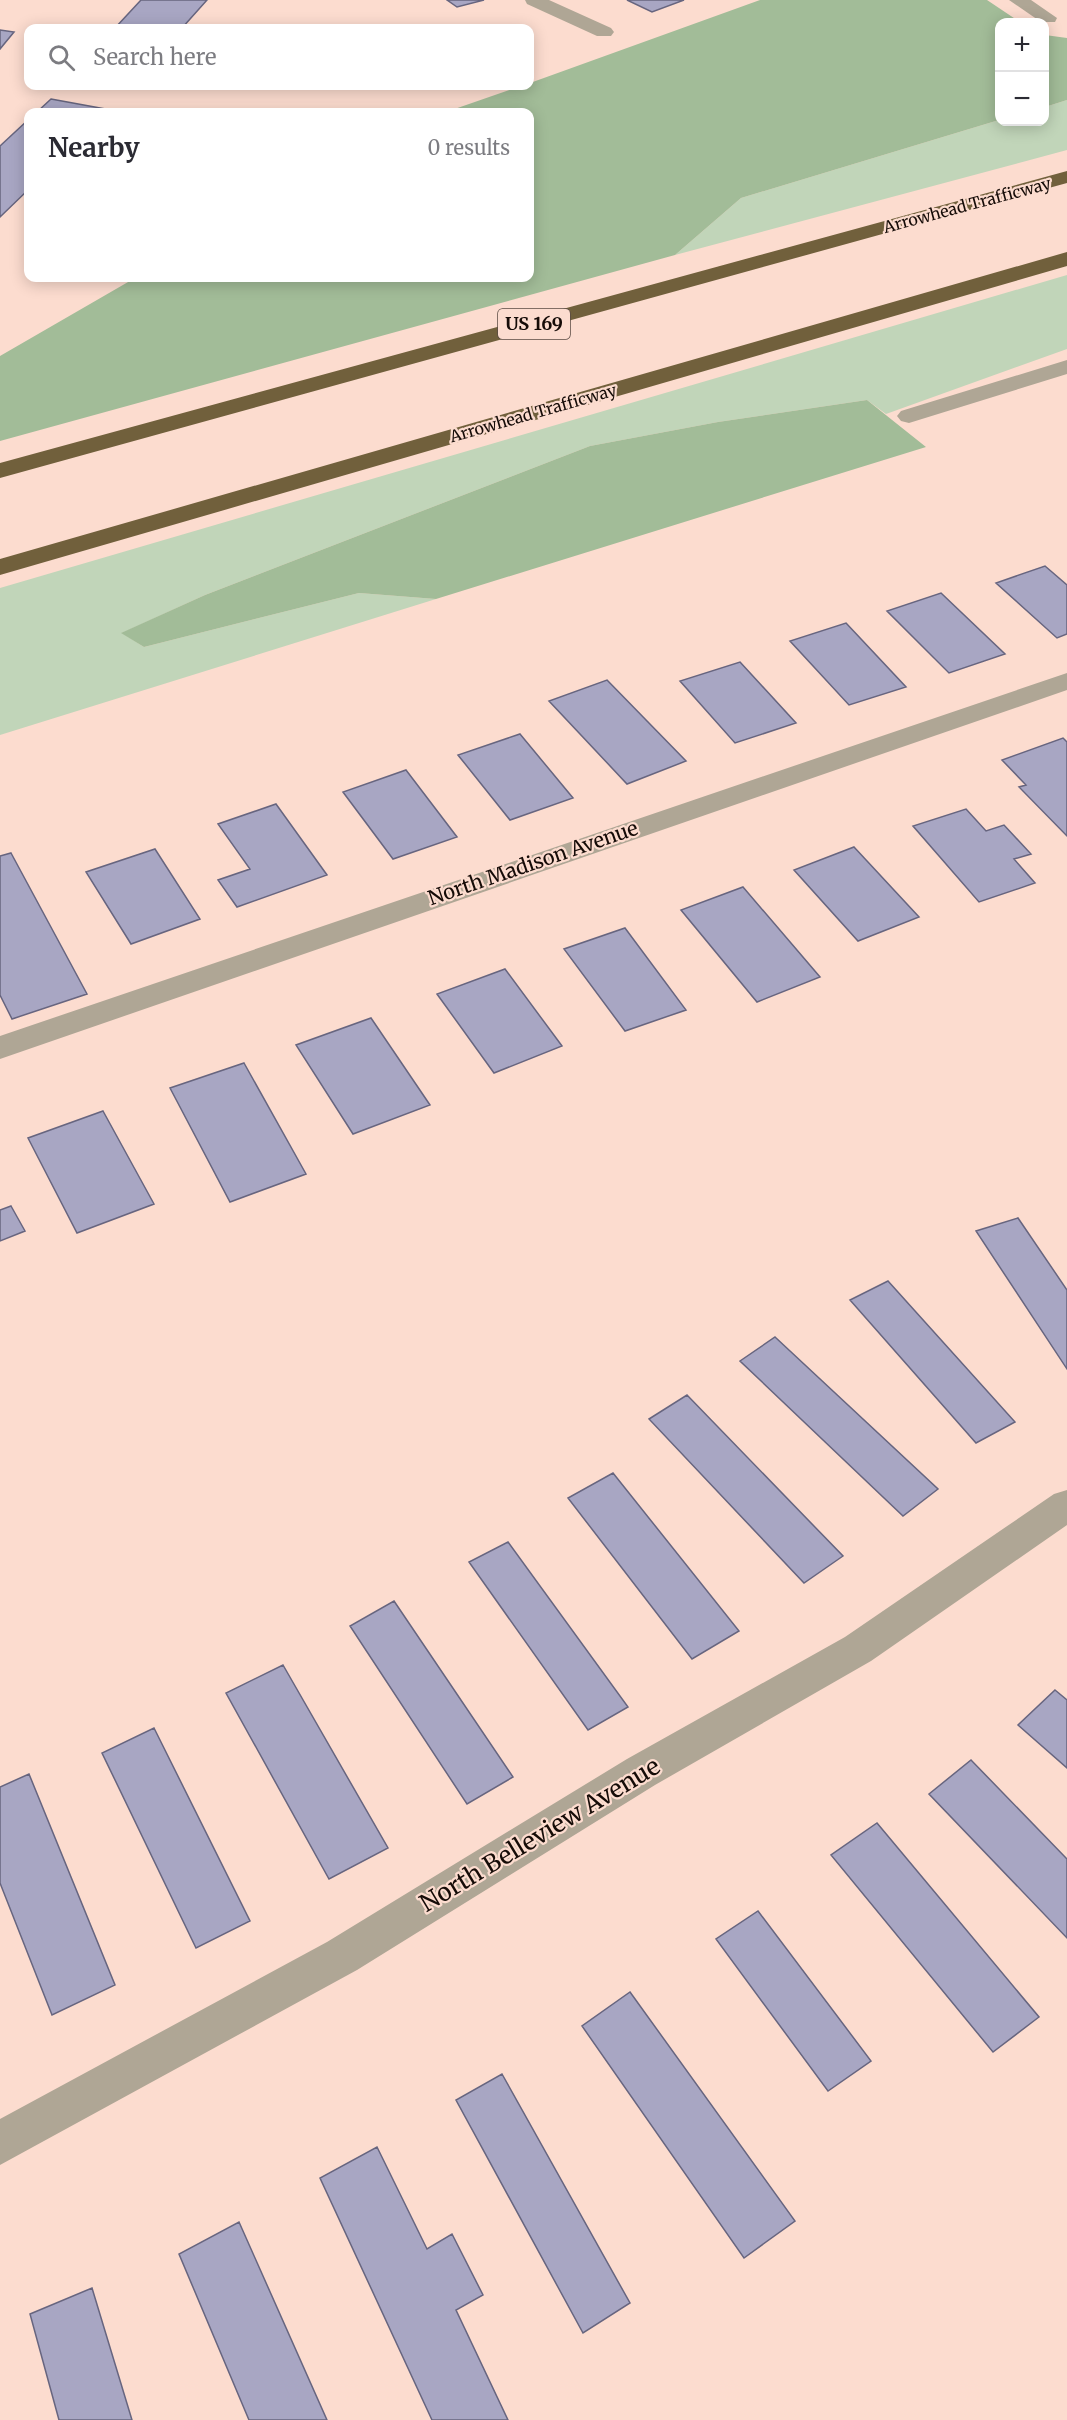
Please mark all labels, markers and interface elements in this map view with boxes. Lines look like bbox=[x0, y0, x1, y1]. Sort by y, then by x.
map controls bbox=[995, 18, 1049, 126]
button: + bbox=[995, 18, 1049, 72]
search box bbox=[24, 24, 534, 90]
icon: search bbox=[45, 41, 78, 74]
text: Search here bbox=[93, 43, 216, 71]
button: − bbox=[995, 72, 1049, 126]
text: Nearby bbox=[48, 131, 140, 164]
text: 0 results bbox=[427, 135, 510, 160]
street label: Arrowhead Trafficway bbox=[880, 173, 1054, 237]
road number: US 169 bbox=[498, 309, 570, 339]
street label: Arrowhead Trafficway bbox=[446, 379, 619, 447]
street label: North Madison Avenue bbox=[425, 815, 641, 910]
street label: North Belleview Avenue bbox=[414, 1750, 666, 1919]

